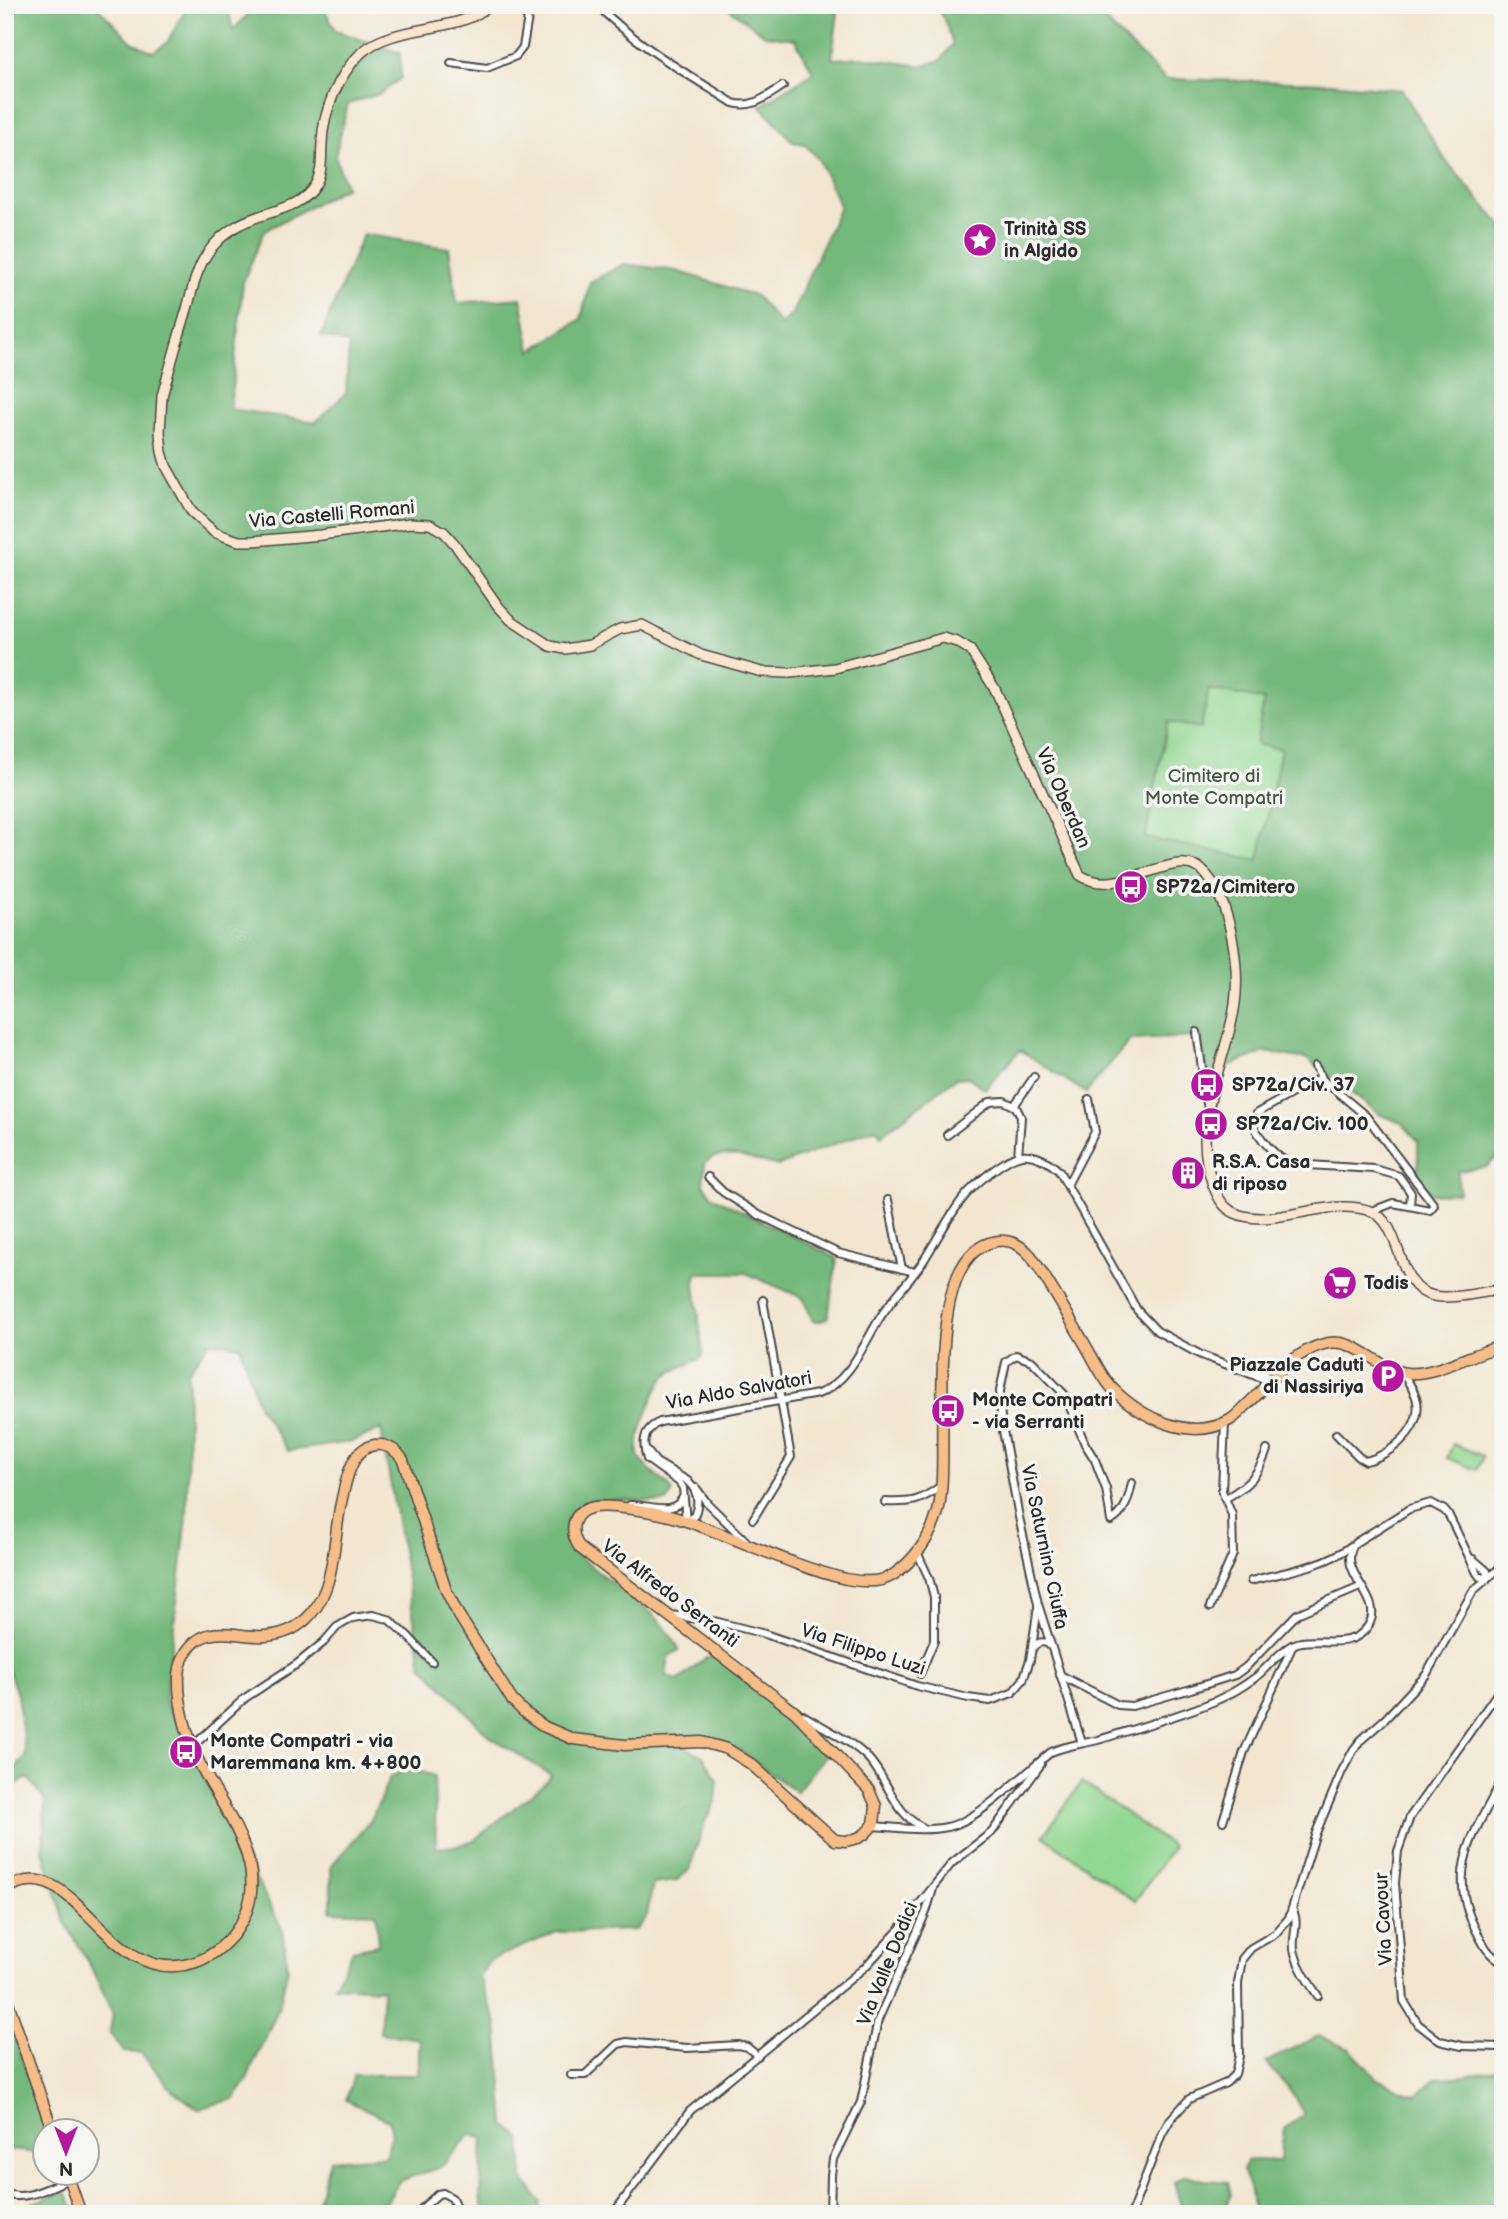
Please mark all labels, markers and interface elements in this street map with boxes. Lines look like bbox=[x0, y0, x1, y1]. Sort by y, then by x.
place label: Trinità SS in Algido bbox=[1004, 218, 1086, 263]
place icon: Trinità SS in Algido bbox=[961, 221, 999, 259]
street label: Via Castelli Romani bbox=[248, 496, 416, 534]
street label: Via Oberdan bbox=[1031, 744, 1095, 852]
park label: Cimitero di Monte Compatri bbox=[1145, 765, 1283, 810]
bus stop icon: SP72a/Cimitero bbox=[1112, 868, 1150, 906]
place label: SP72a/Cimitero bbox=[1156, 876, 1295, 899]
bus stop icon: SP72a/Civ. 37 bbox=[1188, 1066, 1226, 1104]
place label: SP72a/Civ. 37 bbox=[1232, 1074, 1355, 1097]
bus stop icon: SP72a/Civ. 100 bbox=[1192, 1105, 1230, 1143]
place label: SP72a/Civ. 100 bbox=[1236, 1113, 1369, 1136]
place label: R.S.A. Casa di riposo bbox=[1212, 1151, 1310, 1196]
building icon: R.S.A. Casa di riposo bbox=[1169, 1154, 1207, 1192]
supermarket icon: Todis bbox=[1321, 1264, 1359, 1302]
place label: Todis bbox=[1364, 1272, 1409, 1295]
place label: Piazzale Caduti di Nassiriya bbox=[1229, 1354, 1364, 1399]
parking icon: Piazzale Caduti di Nassiriya bbox=[1369, 1357, 1407, 1395]
street label: Via Aldo Salvatori bbox=[664, 1367, 814, 1415]
place label: Monte Compatri - via Serranti bbox=[972, 1389, 1113, 1434]
bus stop icon: Monte Compatri - via Serranti bbox=[929, 1392, 967, 1430]
street label: Via Saturnino Ciuffa bbox=[1015, 1463, 1073, 1631]
street label: Via Alfredo Serranti bbox=[597, 1535, 743, 1653]
street label: Via Filippo Luzi bbox=[798, 1619, 928, 1681]
place label: Monte Compatri - via Maremmana km. 4+800 bbox=[210, 1730, 421, 1775]
bus stop icon: Monte Compatri - via Maremmana km. 4+800 bbox=[167, 1733, 205, 1771]
street label: Via Cavour bbox=[1370, 1871, 1398, 1966]
street label: Via Valle Dodici bbox=[853, 1899, 923, 2029]
north arrow bbox=[32, 2118, 102, 2188]
text: N bbox=[59, 2156, 73, 2179]

